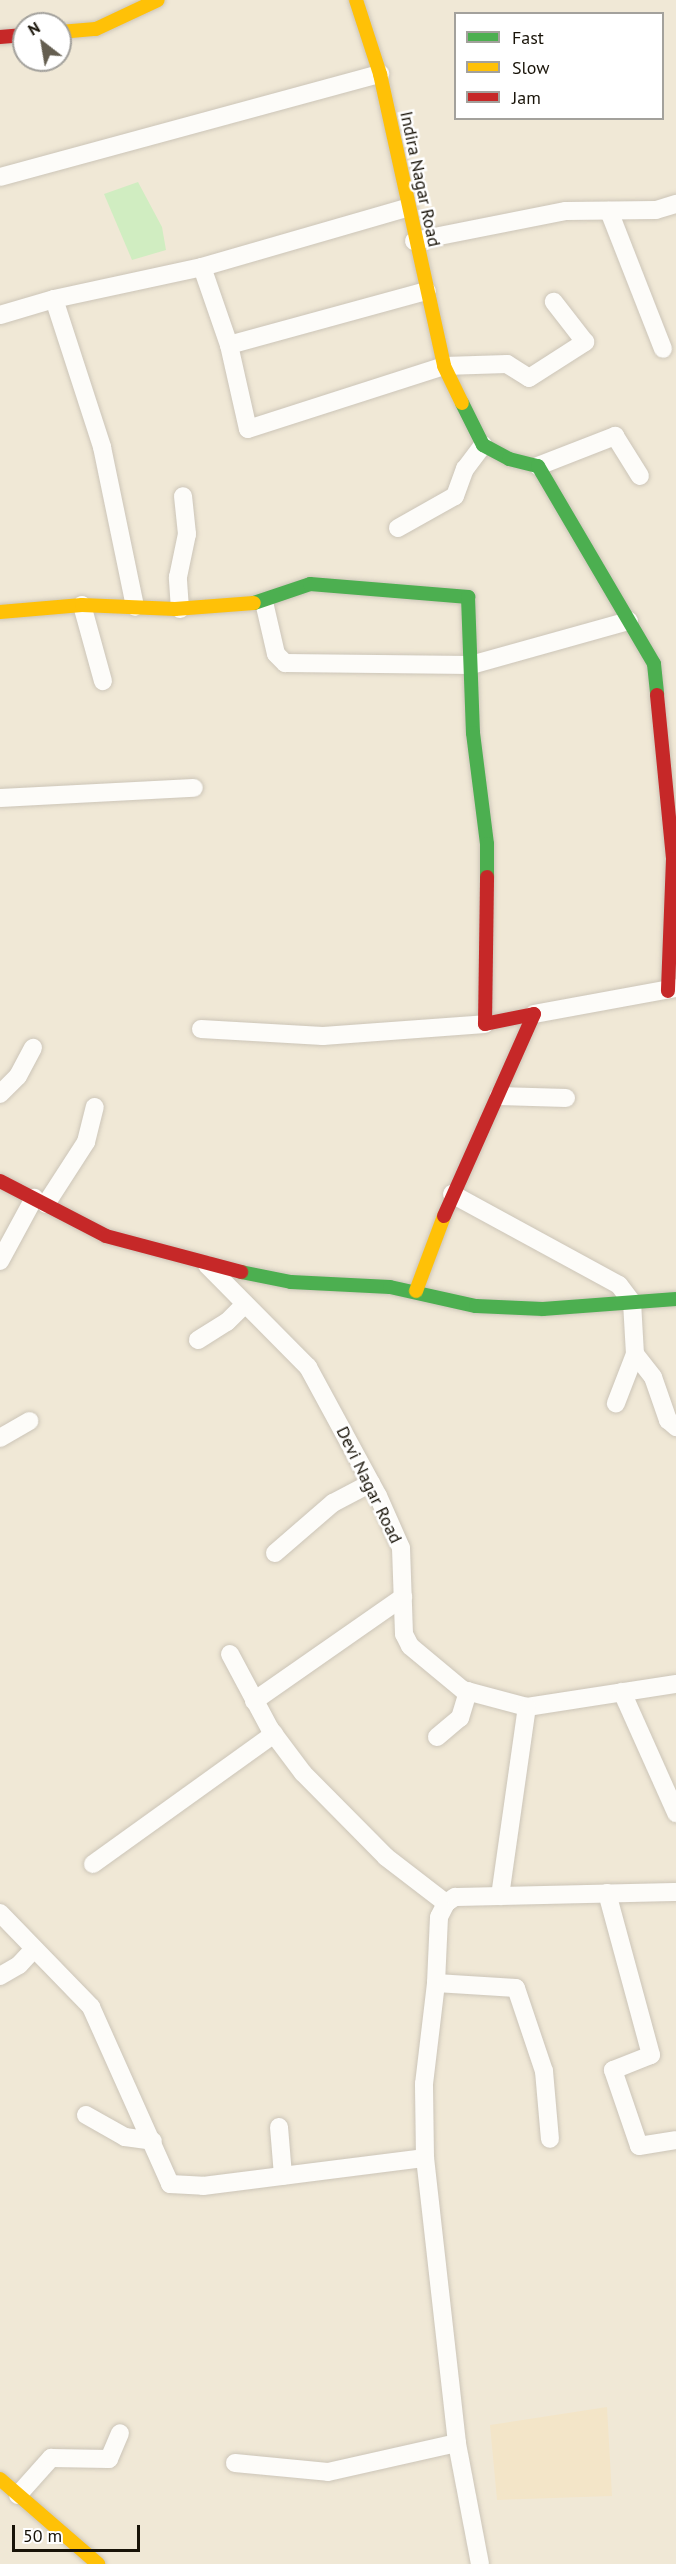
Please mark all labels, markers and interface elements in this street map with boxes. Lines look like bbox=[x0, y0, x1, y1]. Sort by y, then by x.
north arrow bbox=[12, 12, 72, 72]
legend bbox=[454, 12, 664, 120]
text: N bbox=[24, 17, 43, 40]
text: Fast bbox=[512, 26, 544, 49]
text: Slow bbox=[512, 56, 550, 79]
text: Jam bbox=[512, 86, 541, 109]
street label: Indira Nagar Road bbox=[395, 109, 445, 249]
street label: Devi Nagar Road bbox=[331, 1423, 407, 1547]
scale bar bbox=[15, 2513, 142, 2551]
text: 50 m bbox=[23, 2524, 62, 2547]

